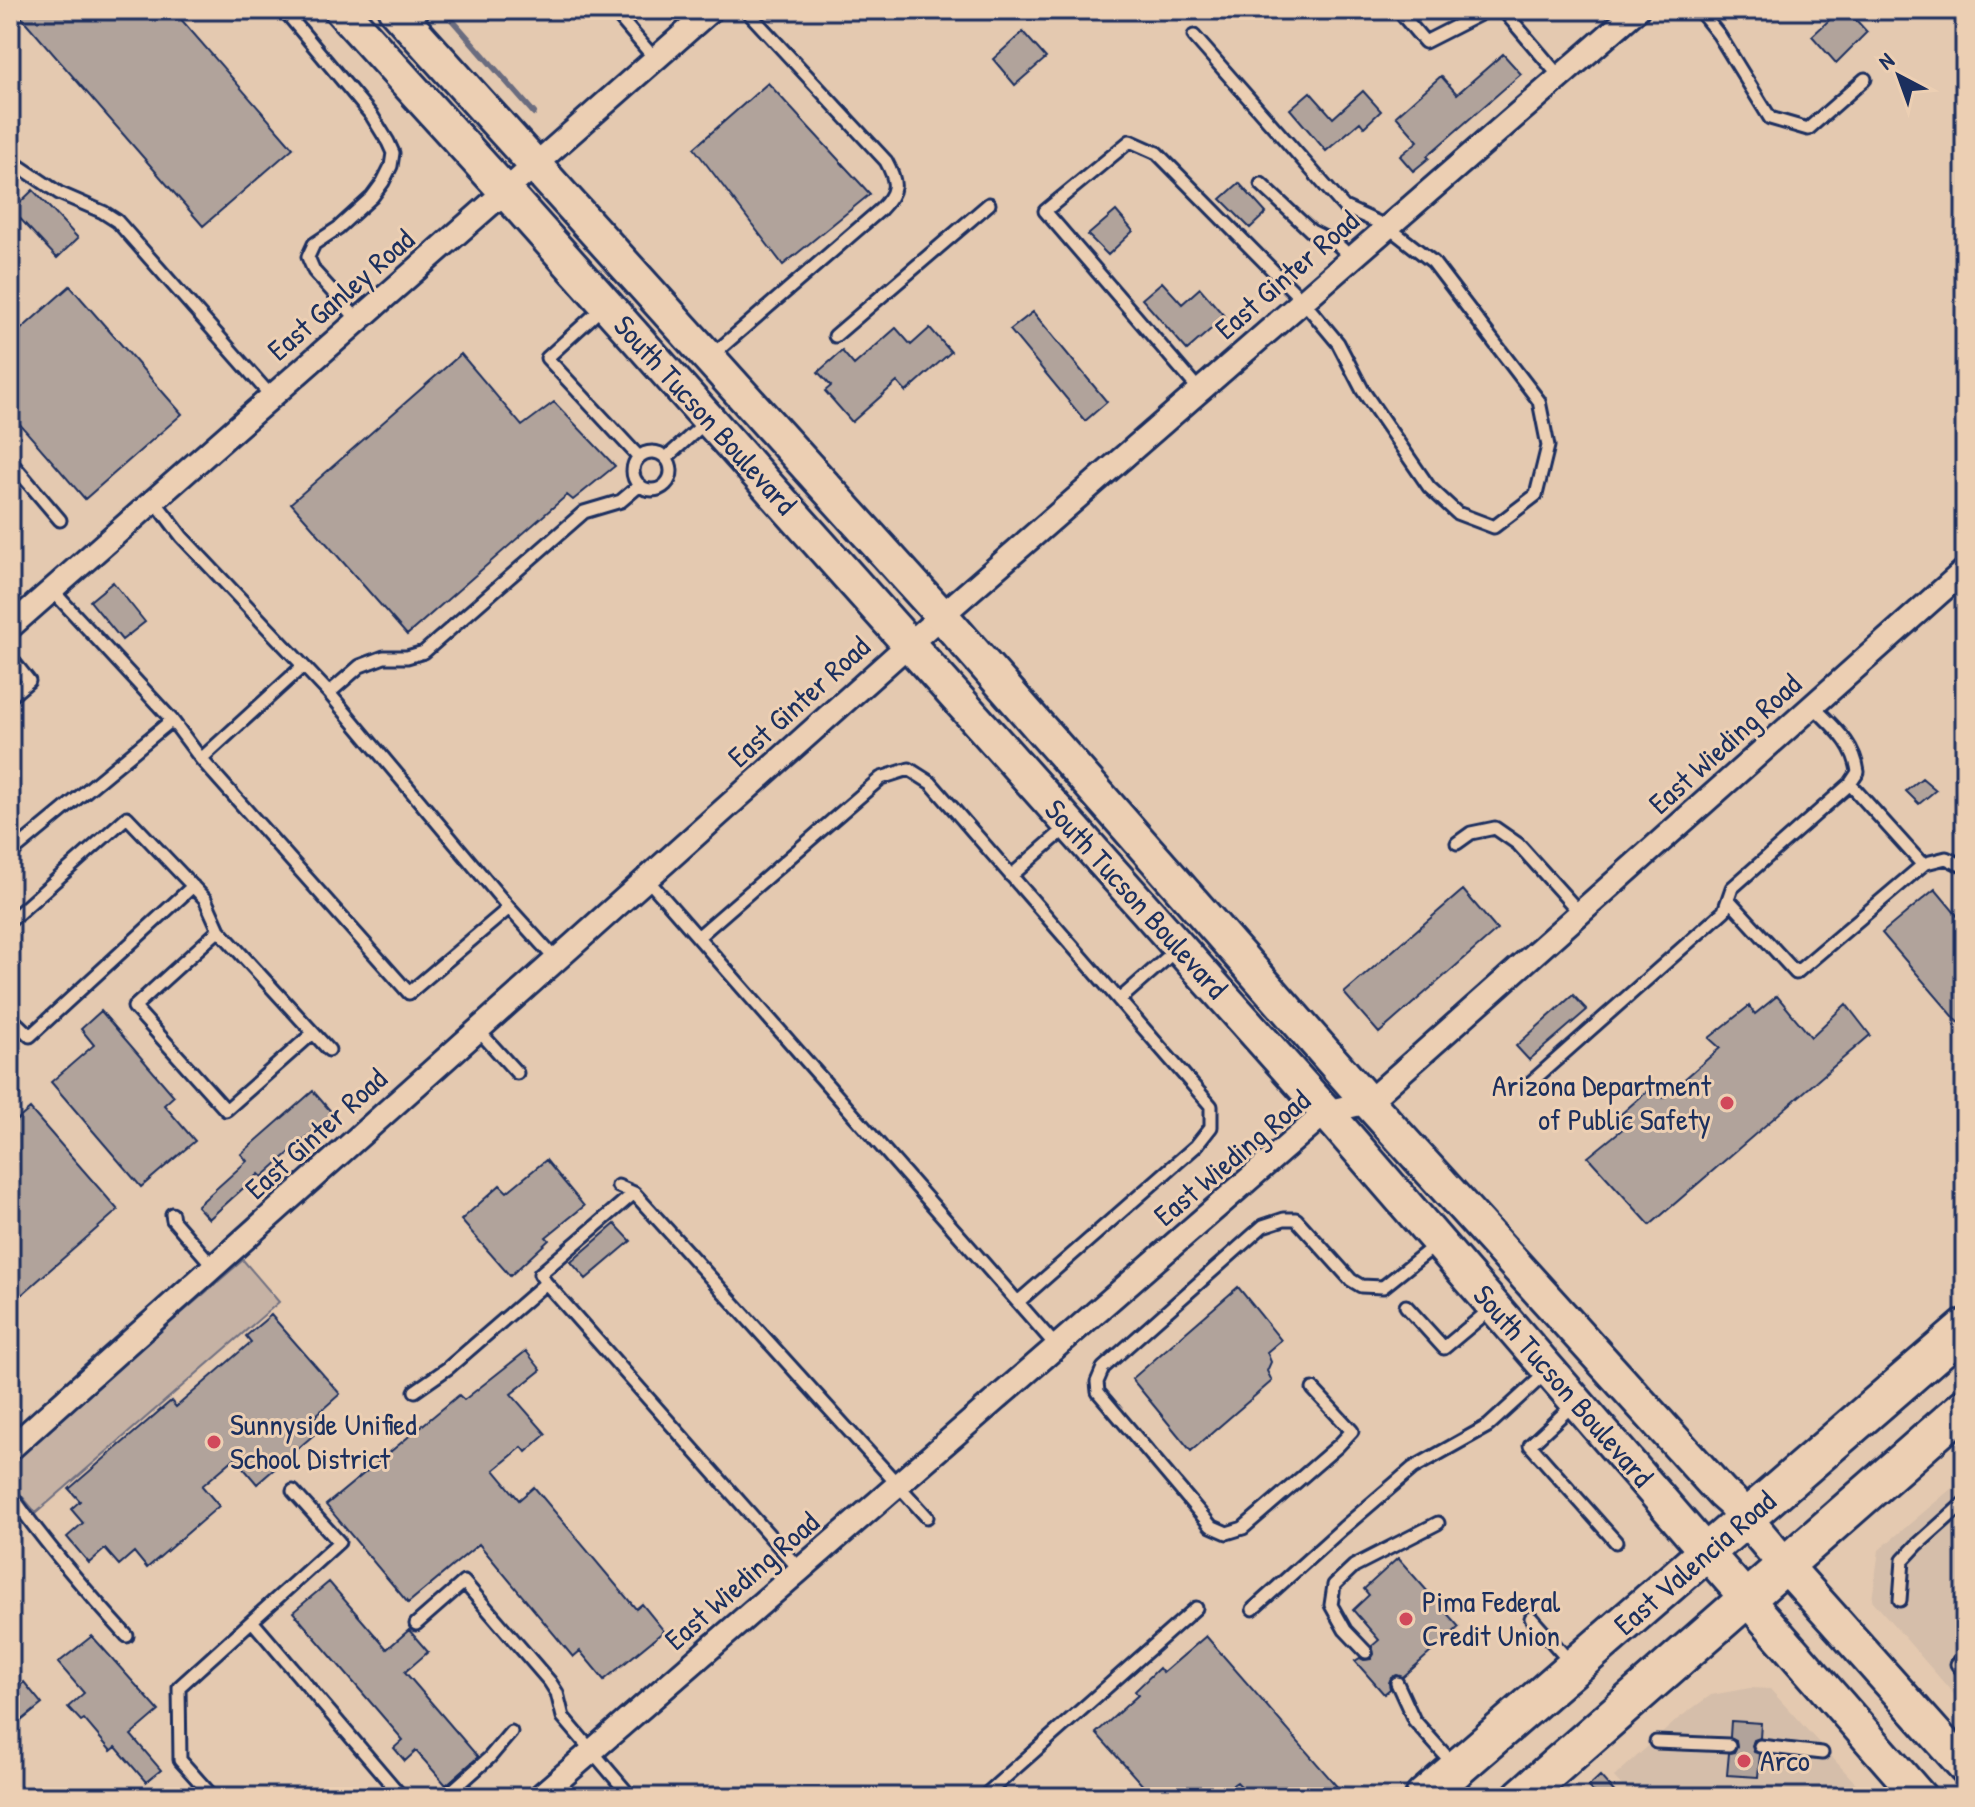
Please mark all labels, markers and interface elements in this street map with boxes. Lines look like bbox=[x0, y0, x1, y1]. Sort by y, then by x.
north arrow bbox=[1859, 36, 1939, 116]
text: N bbox=[1872, 46, 1900, 76]
street label: East Ginter Road bbox=[1206, 200, 1367, 348]
street label: East Ganley Road bbox=[258, 219, 422, 369]
street label: South Tucson Boulevard bbox=[605, 306, 806, 523]
street label: East Ginter Road bbox=[719, 627, 878, 776]
street label: East Wieding Road bbox=[1639, 664, 1809, 822]
street label: South Tucson Boulevard bbox=[1036, 790, 1237, 1007]
street label: East Ginter Road bbox=[236, 1059, 395, 1208]
place label: Arizona Department of Public Safety bbox=[1492, 1065, 1712, 1139]
street label: East Wieding Road bbox=[1145, 1080, 1318, 1234]
marker: Arizona Department of Public Safety bbox=[1718, 1094, 1736, 1112]
street label: South Tucson Boulevard bbox=[1465, 1276, 1663, 1495]
place label: Sunnyside Unified School District bbox=[230, 1404, 417, 1478]
marker: Sunnyside Unified School District bbox=[205, 1433, 223, 1451]
street label: East Valencia Road bbox=[1605, 1481, 1784, 1644]
street label: East Wieding Road bbox=[656, 1502, 827, 1658]
place label: Pima Federal Credit Union bbox=[1422, 1581, 1560, 1655]
marker: Pima Federal Credit Union bbox=[1397, 1610, 1415, 1628]
place label: Arco bbox=[1760, 1740, 1810, 1780]
marker: Arco bbox=[1735, 1752, 1753, 1770]

